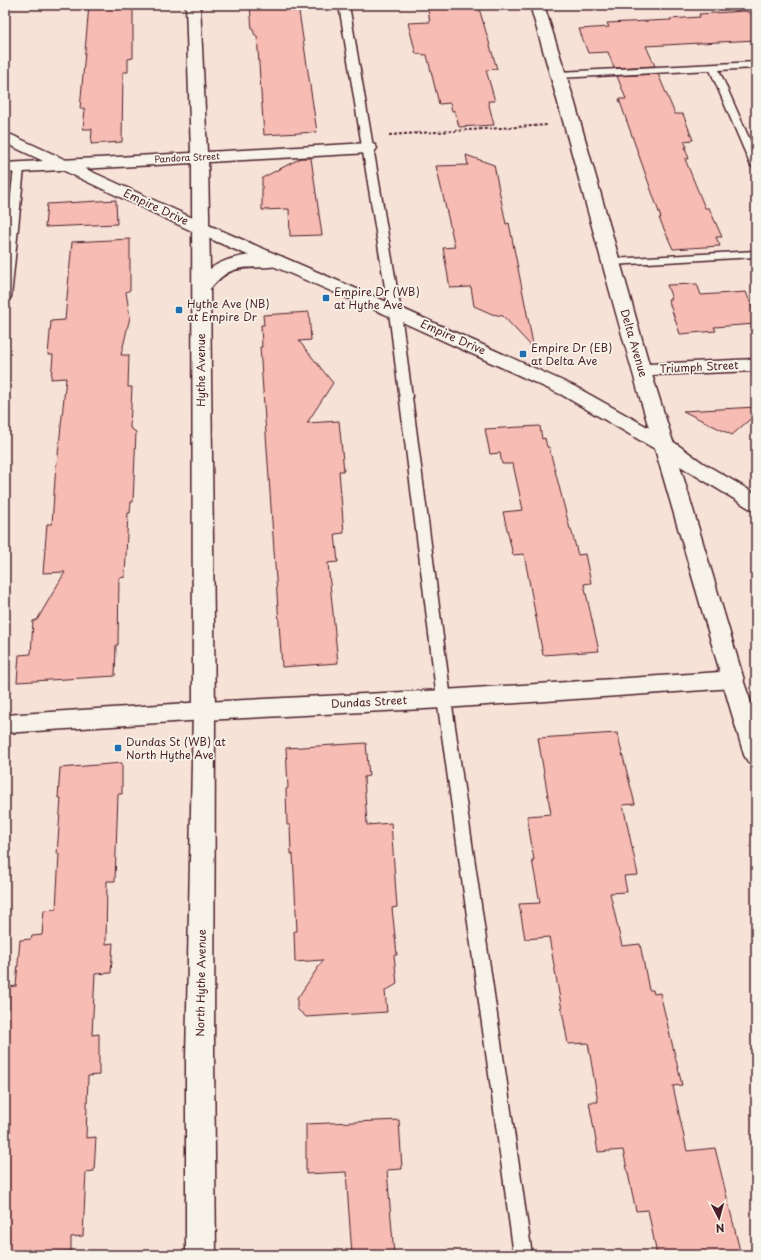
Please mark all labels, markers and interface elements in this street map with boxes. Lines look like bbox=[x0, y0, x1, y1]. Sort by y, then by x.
street label: Pandora Street bbox=[154, 148, 220, 166]
street label: Empire Drive bbox=[121, 184, 192, 229]
place label: Empire Dr (WB) at Hythe Ave bbox=[334, 283, 420, 313]
marker: Empire Dr (WB) at Hythe Ave bbox=[321, 293, 331, 303]
place label: Hythe Ave (NB) at Empire Dr bbox=[187, 295, 270, 325]
marker: Hythe Ave (NB) at Empire Dr bbox=[174, 305, 184, 315]
street label: Delta Avenue bbox=[617, 307, 652, 379]
street label: Empire Drive bbox=[418, 315, 489, 359]
street label: Hythe Avenue bbox=[192, 333, 209, 407]
place label: Empire Dr (EB) at Delta Ave bbox=[531, 339, 612, 369]
marker: Empire Dr (EB) at Delta Ave bbox=[518, 349, 528, 359]
street label: Triumph Street bbox=[659, 356, 739, 377]
street label: Dundas Street bbox=[331, 691, 408, 712]
place label: Dundas St (WB) at North Hythe Ave bbox=[126, 733, 226, 763]
marker: Dundas St (WB) at North Hythe Ave bbox=[113, 743, 123, 753]
street label: North Hythe Avenue bbox=[191, 929, 210, 1037]
north arrow bbox=[699, 1198, 739, 1238]
text: N bbox=[715, 1220, 725, 1237]

